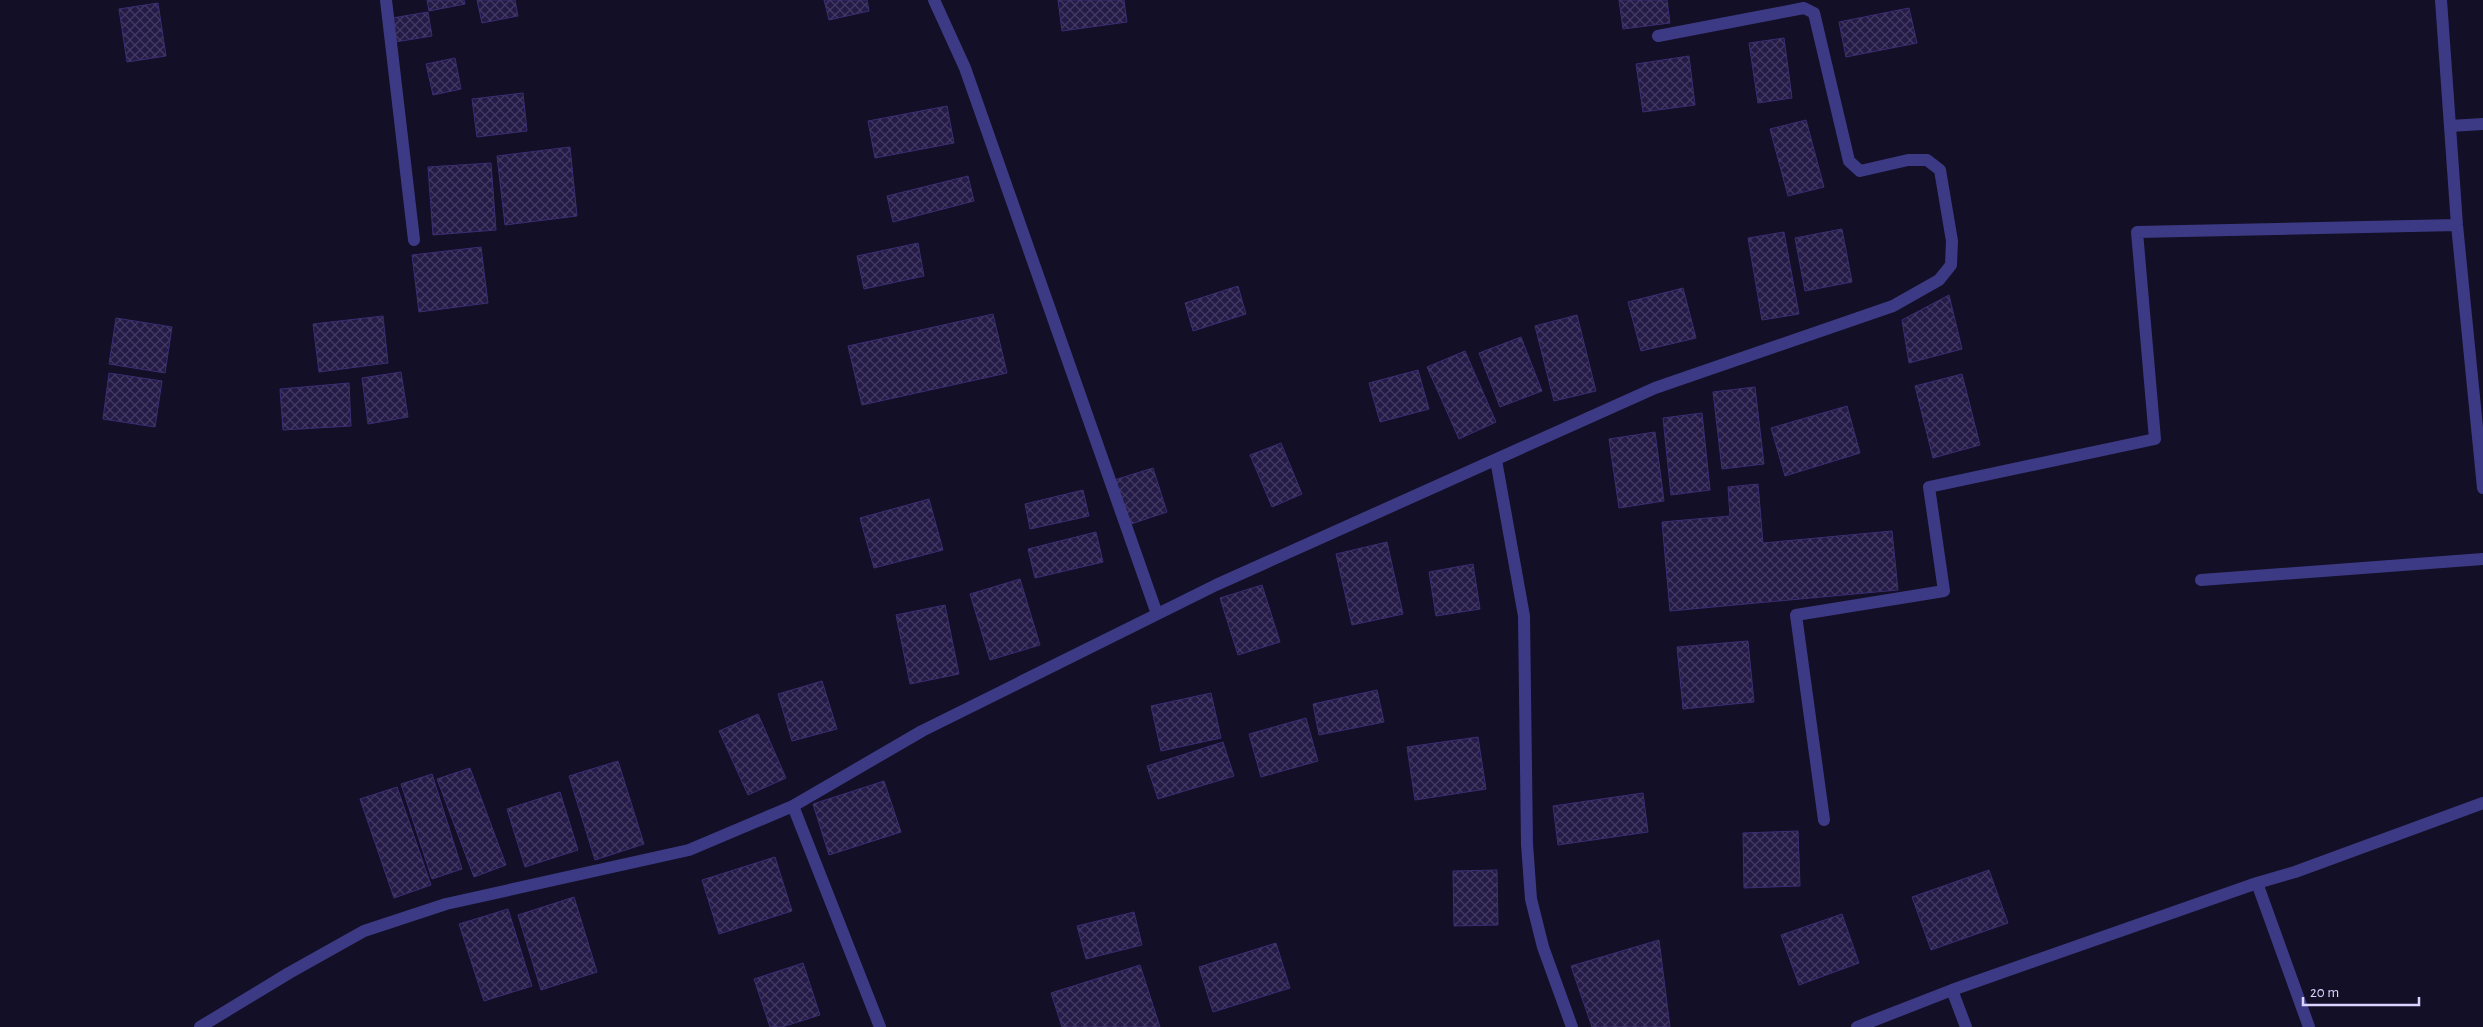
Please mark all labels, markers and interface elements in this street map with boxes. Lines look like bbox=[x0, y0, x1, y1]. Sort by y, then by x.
scale bar bbox=[2303, 974, 2419, 1006]
text: 20 m bbox=[2310, 985, 2339, 1000]

